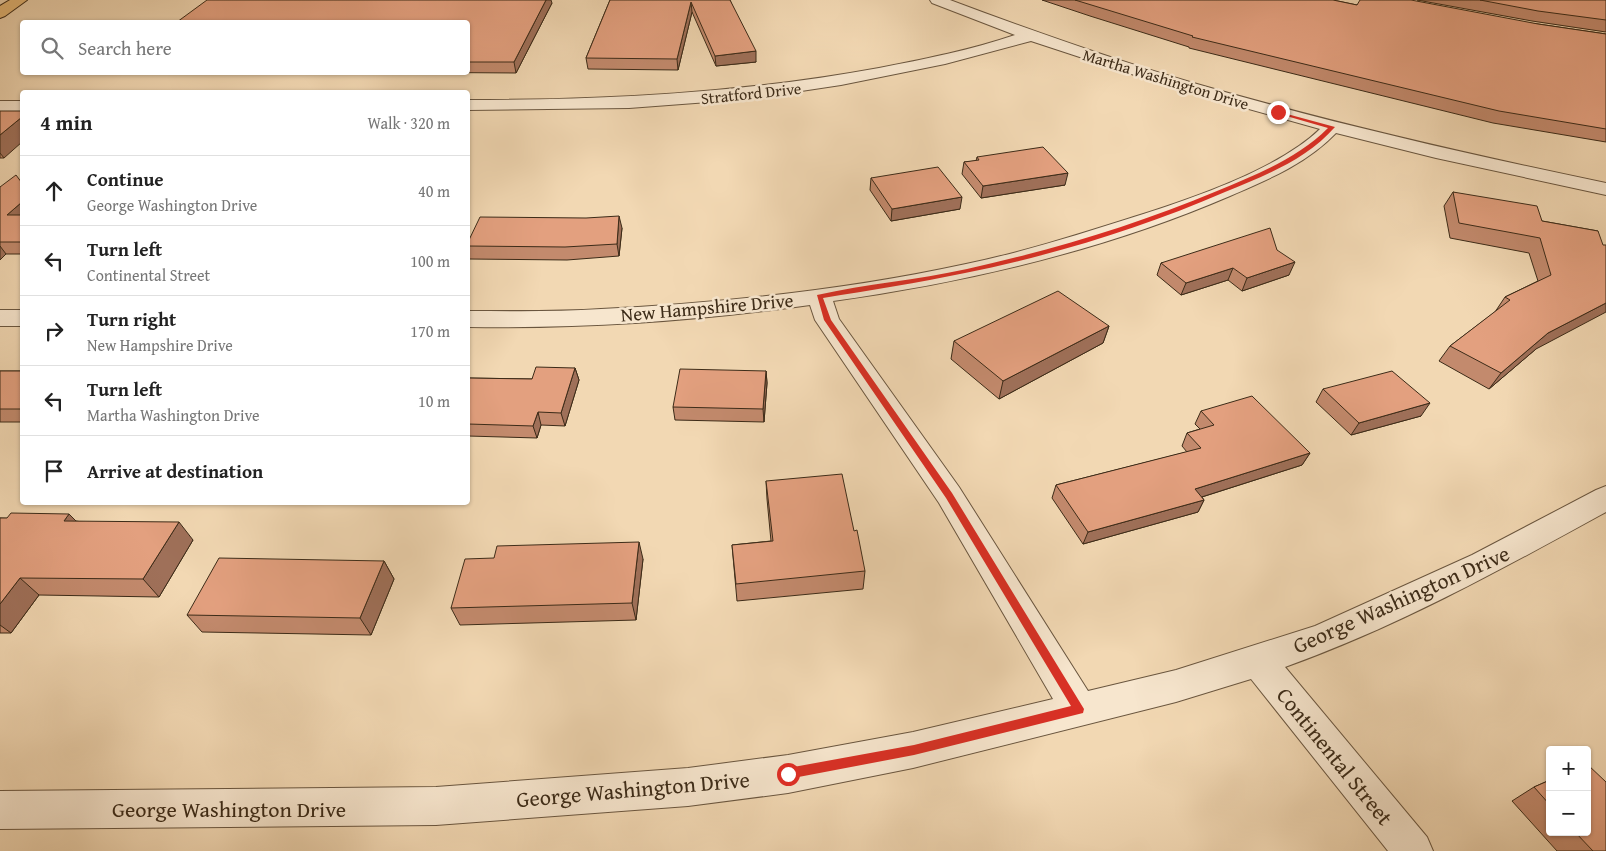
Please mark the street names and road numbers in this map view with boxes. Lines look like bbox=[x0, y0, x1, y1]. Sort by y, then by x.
street label: Martha Washington Drive bbox=[1080, 42, 1252, 116]
street label: Stratford Drive bbox=[700, 76, 802, 110]
street label: New Hampshire Drive bbox=[620, 285, 795, 328]
street label: George Washington Drive bbox=[1288, 537, 1514, 661]
street label: Continental Street bbox=[1269, 680, 1401, 832]
street label: George Washington Drive bbox=[515, 763, 751, 815]
street label: George Washington Drive bbox=[112, 793, 346, 825]

